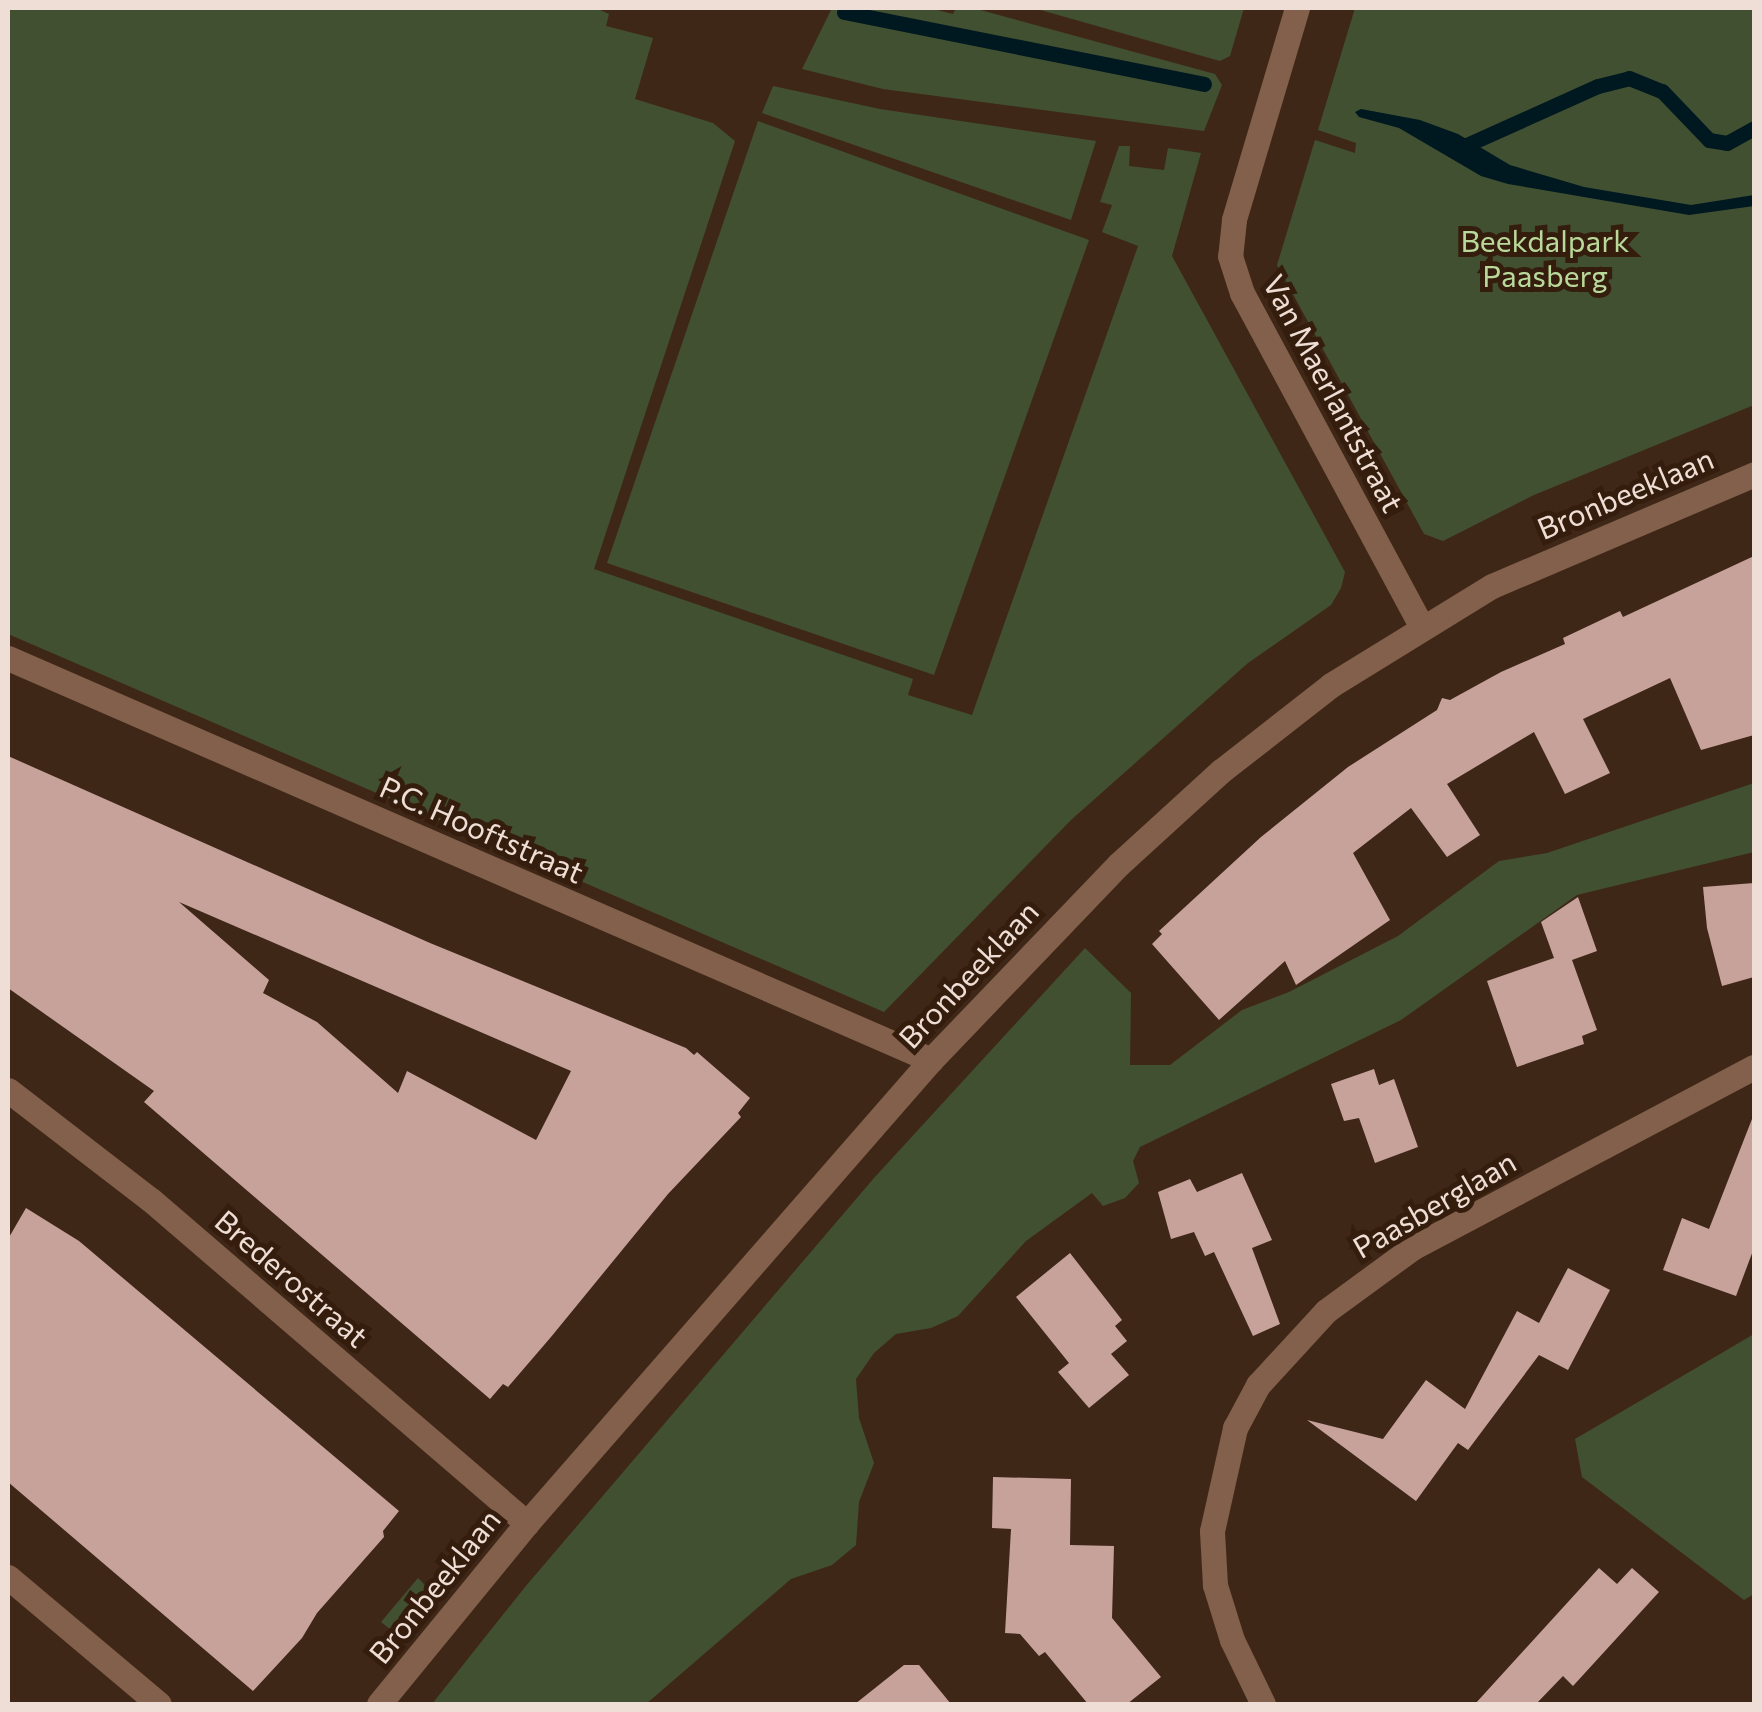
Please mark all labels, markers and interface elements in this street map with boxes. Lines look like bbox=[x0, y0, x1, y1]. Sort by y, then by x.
park label: Beekdalpark Paasberg bbox=[1461, 222, 1629, 292]
street label: Van Maerlantstraat bbox=[1256, 268, 1412, 518]
street label: Bronbeeklaan bbox=[1532, 440, 1718, 546]
street label: P.C. Hooftstraat bbox=[375, 768, 589, 890]
street label: Bronbeeklaan bbox=[891, 893, 1045, 1055]
street label: Paasberglaan bbox=[1346, 1143, 1522, 1265]
street label: Brederostraat bbox=[208, 1202, 376, 1354]
street label: Bronbeeklaan bbox=[361, 1502, 507, 1670]

